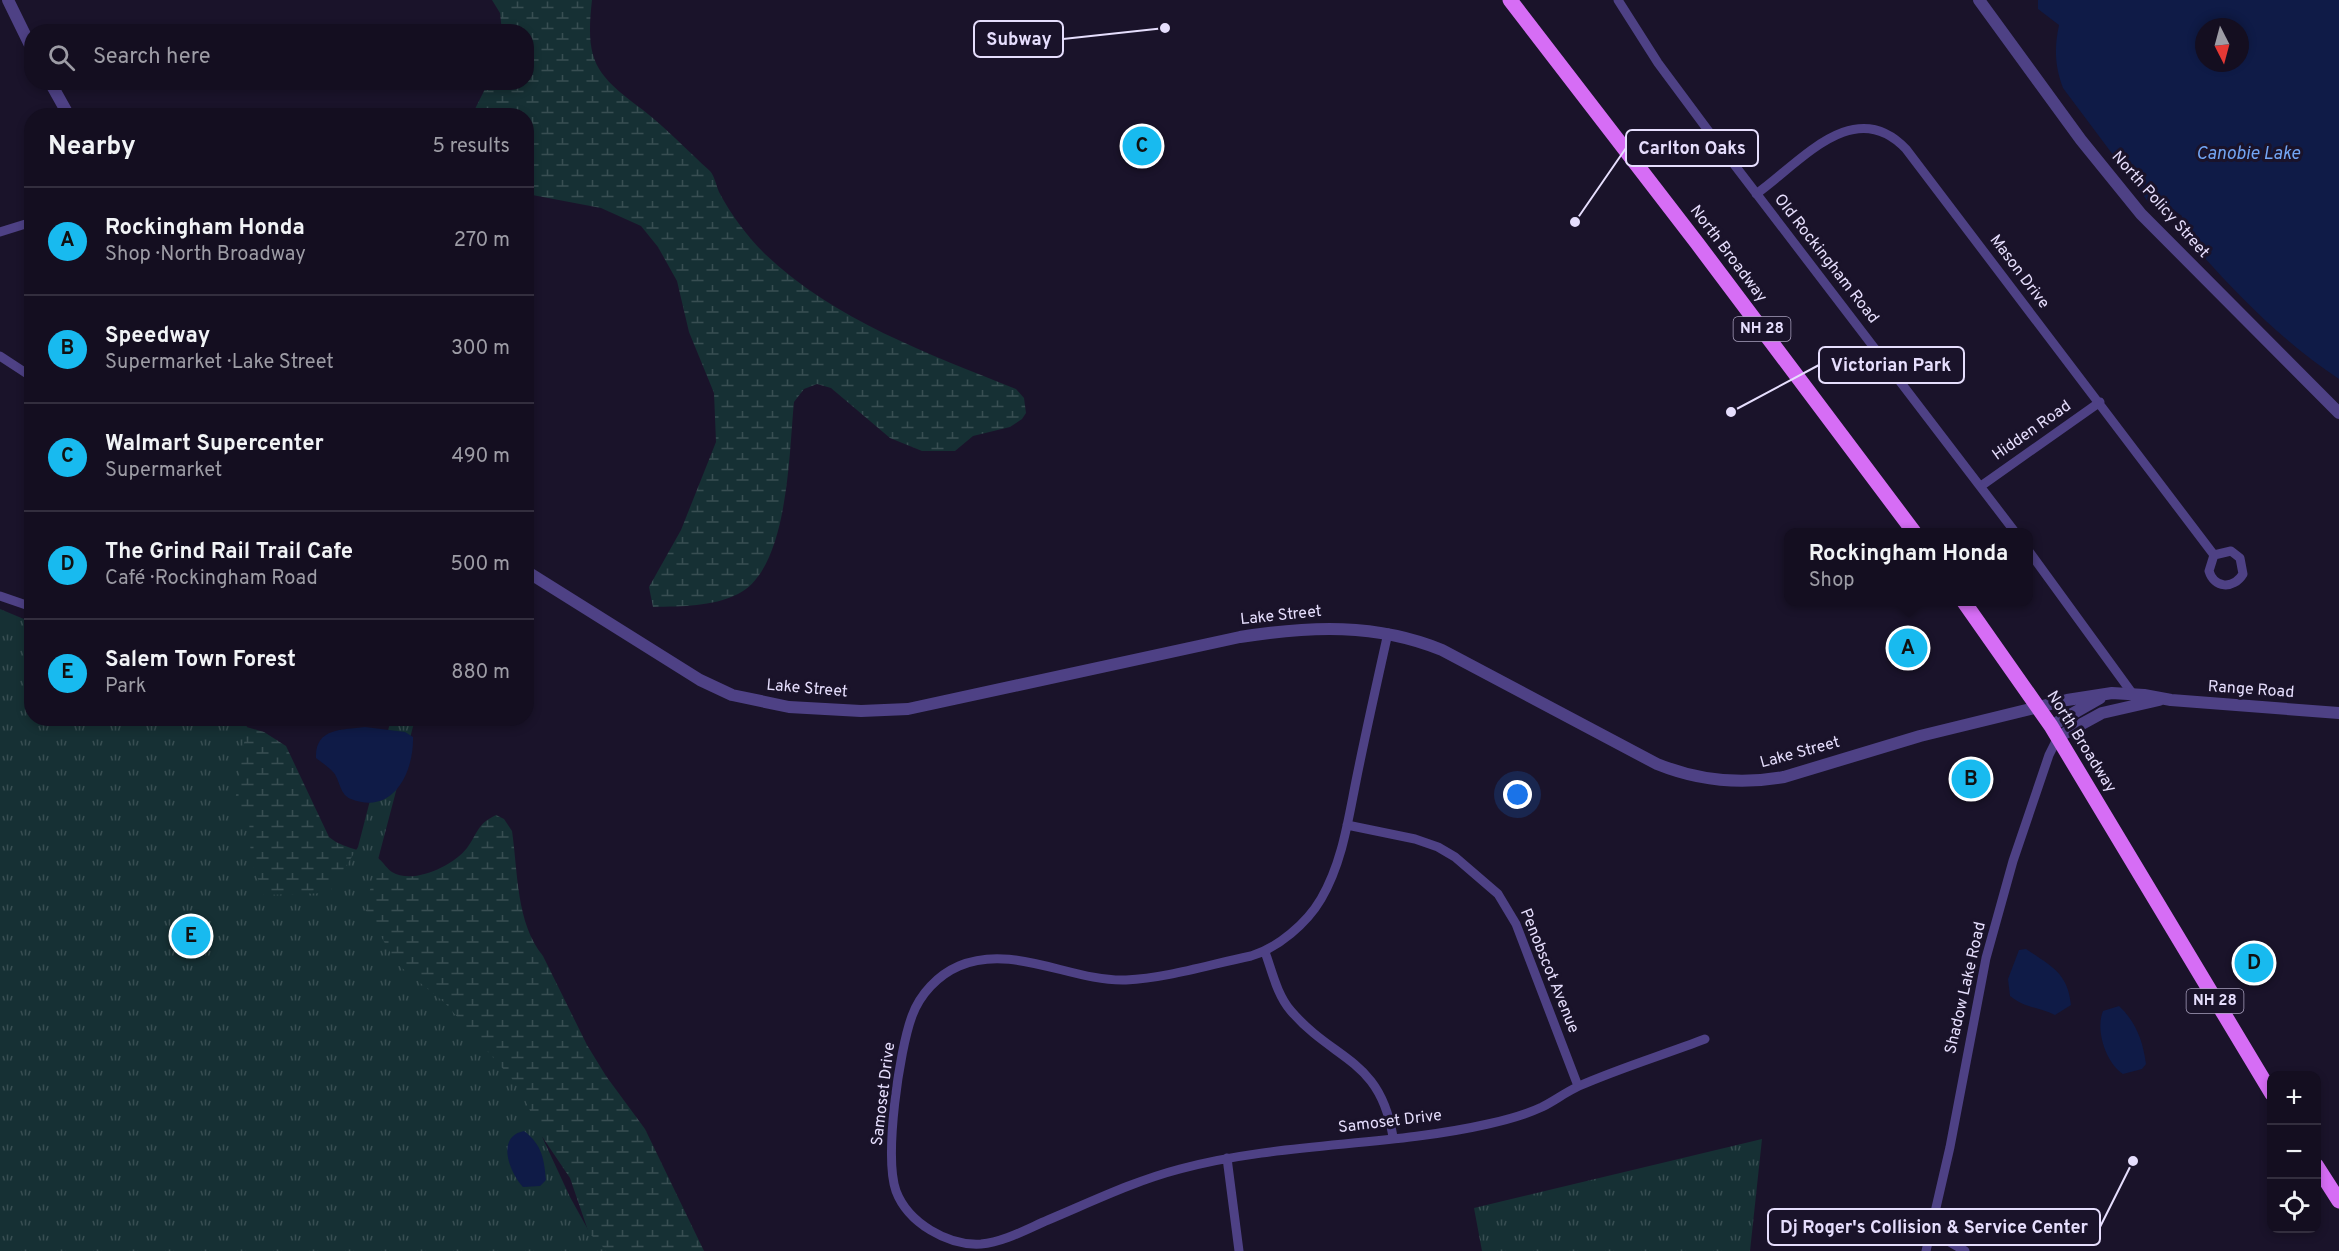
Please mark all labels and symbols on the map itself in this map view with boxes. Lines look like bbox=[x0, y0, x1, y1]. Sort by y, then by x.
north arrow bbox=[2195, 18, 2249, 72]
callout: Subway bbox=[974, 21, 1063, 57]
text: Subway bbox=[986, 29, 1052, 52]
pin: C bbox=[1122, 124, 1162, 168]
callout: Carlton Oaks bbox=[1626, 130, 1758, 166]
text: Carlton Oaks bbox=[1638, 138, 1746, 161]
water label: Canobie Lake bbox=[2196, 143, 2301, 166]
street label: North Policy Street bbox=[2107, 147, 2213, 263]
street label: Old Rockingham Road bbox=[1769, 190, 1883, 328]
street label: North Broadway bbox=[1685, 201, 1771, 307]
street label: Mason Drive bbox=[1985, 231, 2053, 313]
road number: NH 28 bbox=[1734, 317, 1790, 341]
callout: Victorian Park bbox=[1819, 347, 1964, 383]
text: Victorian Park bbox=[1831, 355, 1951, 378]
street label: Hidden Road bbox=[1989, 396, 2075, 466]
street label: Lake Street bbox=[1239, 602, 1323, 630]
pin: A bbox=[1888, 626, 1928, 670]
street label: Lake Street bbox=[765, 675, 849, 703]
street label: Range Road bbox=[2207, 677, 2295, 703]
street label: North Broadway bbox=[2042, 687, 2120, 797]
street label: Lake Street bbox=[1758, 733, 1842, 773]
pin: B bbox=[1952, 756, 1990, 802]
your location bbox=[1503, 780, 1532, 809]
street label: Penobscot Avenue bbox=[1515, 906, 1583, 1036]
pin: E bbox=[172, 914, 210, 958]
street label: Shadow Lake Road bbox=[1941, 920, 1991, 1056]
pin: D bbox=[2234, 940, 2274, 986]
road number: NH 28 bbox=[2186, 989, 2244, 1013]
street label: Samoset Drive bbox=[868, 1041, 900, 1147]
street label: Samoset Drive bbox=[1337, 1106, 1443, 1138]
callout: Dj Roger's Collision & Service Center bbox=[1768, 1209, 2100, 1245]
text: Dj Roger's Collision & Service Center bbox=[1780, 1217, 2089, 1240]

